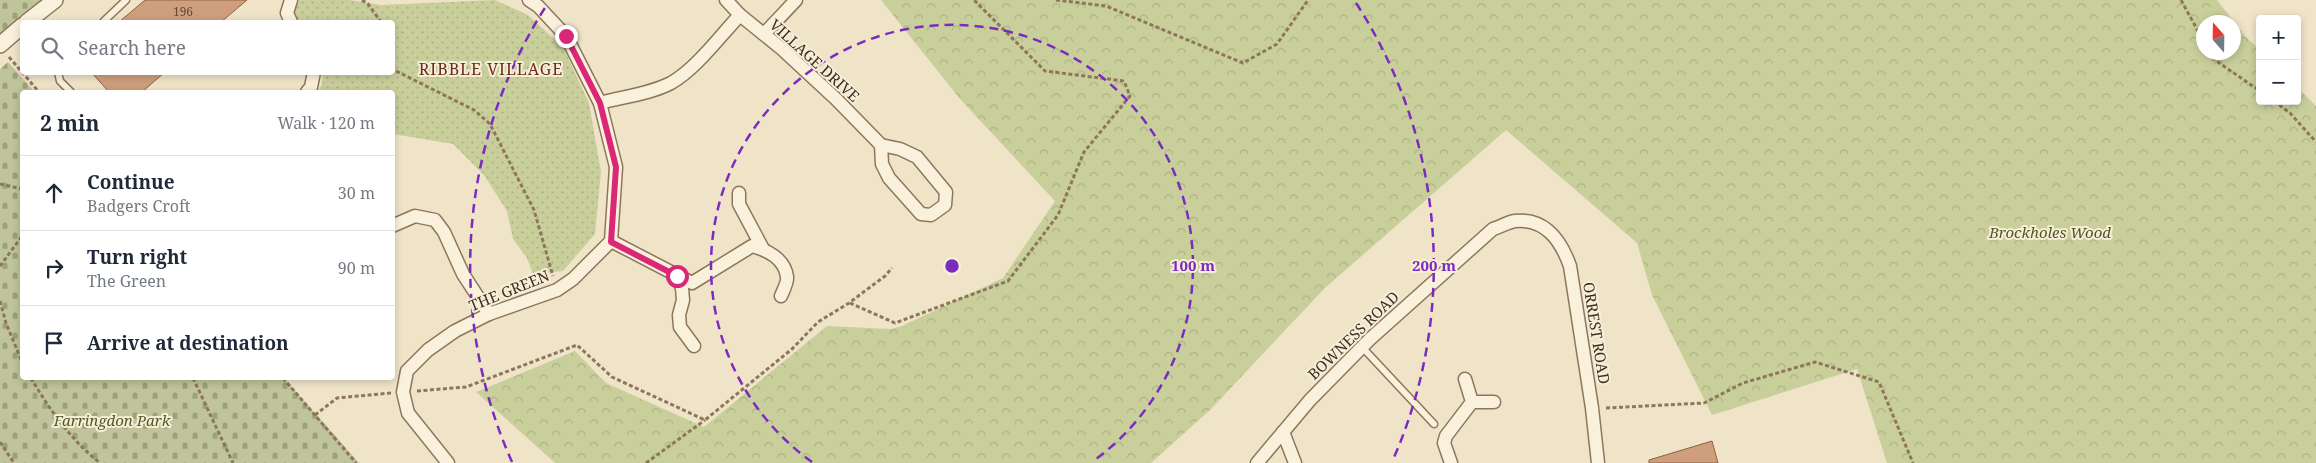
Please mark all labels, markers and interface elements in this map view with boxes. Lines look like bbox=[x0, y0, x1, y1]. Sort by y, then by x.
house number: 196 bbox=[173, 3, 193, 20]
street label: VILLAGE DRIVE bbox=[766, 14, 864, 106]
north arrow bbox=[2196, 15, 2241, 60]
map controls bbox=[2256, 15, 2301, 105]
button: + bbox=[2256, 15, 2301, 60]
search box bbox=[20, 20, 395, 75]
route end bbox=[555, 25, 578, 48]
icon: search bbox=[38, 34, 66, 62]
text: Search here bbox=[78, 35, 186, 61]
district label: RIBBLE VILLAGE bbox=[419, 58, 563, 80]
button: − bbox=[2256, 60, 2301, 105]
text: 2 min bbox=[40, 109, 99, 137]
text: Walk · 120 m bbox=[278, 112, 375, 134]
text: Continue bbox=[87, 169, 175, 195]
icon: ahead bbox=[40, 179, 68, 207]
text: 30 m bbox=[338, 182, 375, 204]
text: Badgers Croft bbox=[87, 195, 191, 217]
park label: Brockholes Wood bbox=[1988, 222, 2111, 242]
text: Turn right bbox=[87, 244, 187, 270]
icon: right bbox=[40, 254, 68, 282]
text: 100 m bbox=[1171, 255, 1215, 275]
text: 200 m bbox=[1412, 255, 1456, 275]
text: 90 m bbox=[338, 257, 375, 279]
centre of rings bbox=[943, 257, 961, 275]
street label: THE GREEN bbox=[466, 265, 553, 315]
route start bbox=[666, 265, 689, 288]
text: The Green bbox=[87, 270, 166, 292]
street label: ORREST ROAD bbox=[1579, 281, 1615, 386]
street label: BOWNESS ROAD bbox=[1303, 286, 1403, 384]
icon: arrive bbox=[40, 329, 68, 357]
text: Arrive at destination bbox=[87, 330, 289, 356]
park label: Farringdon Park bbox=[53, 410, 171, 430]

